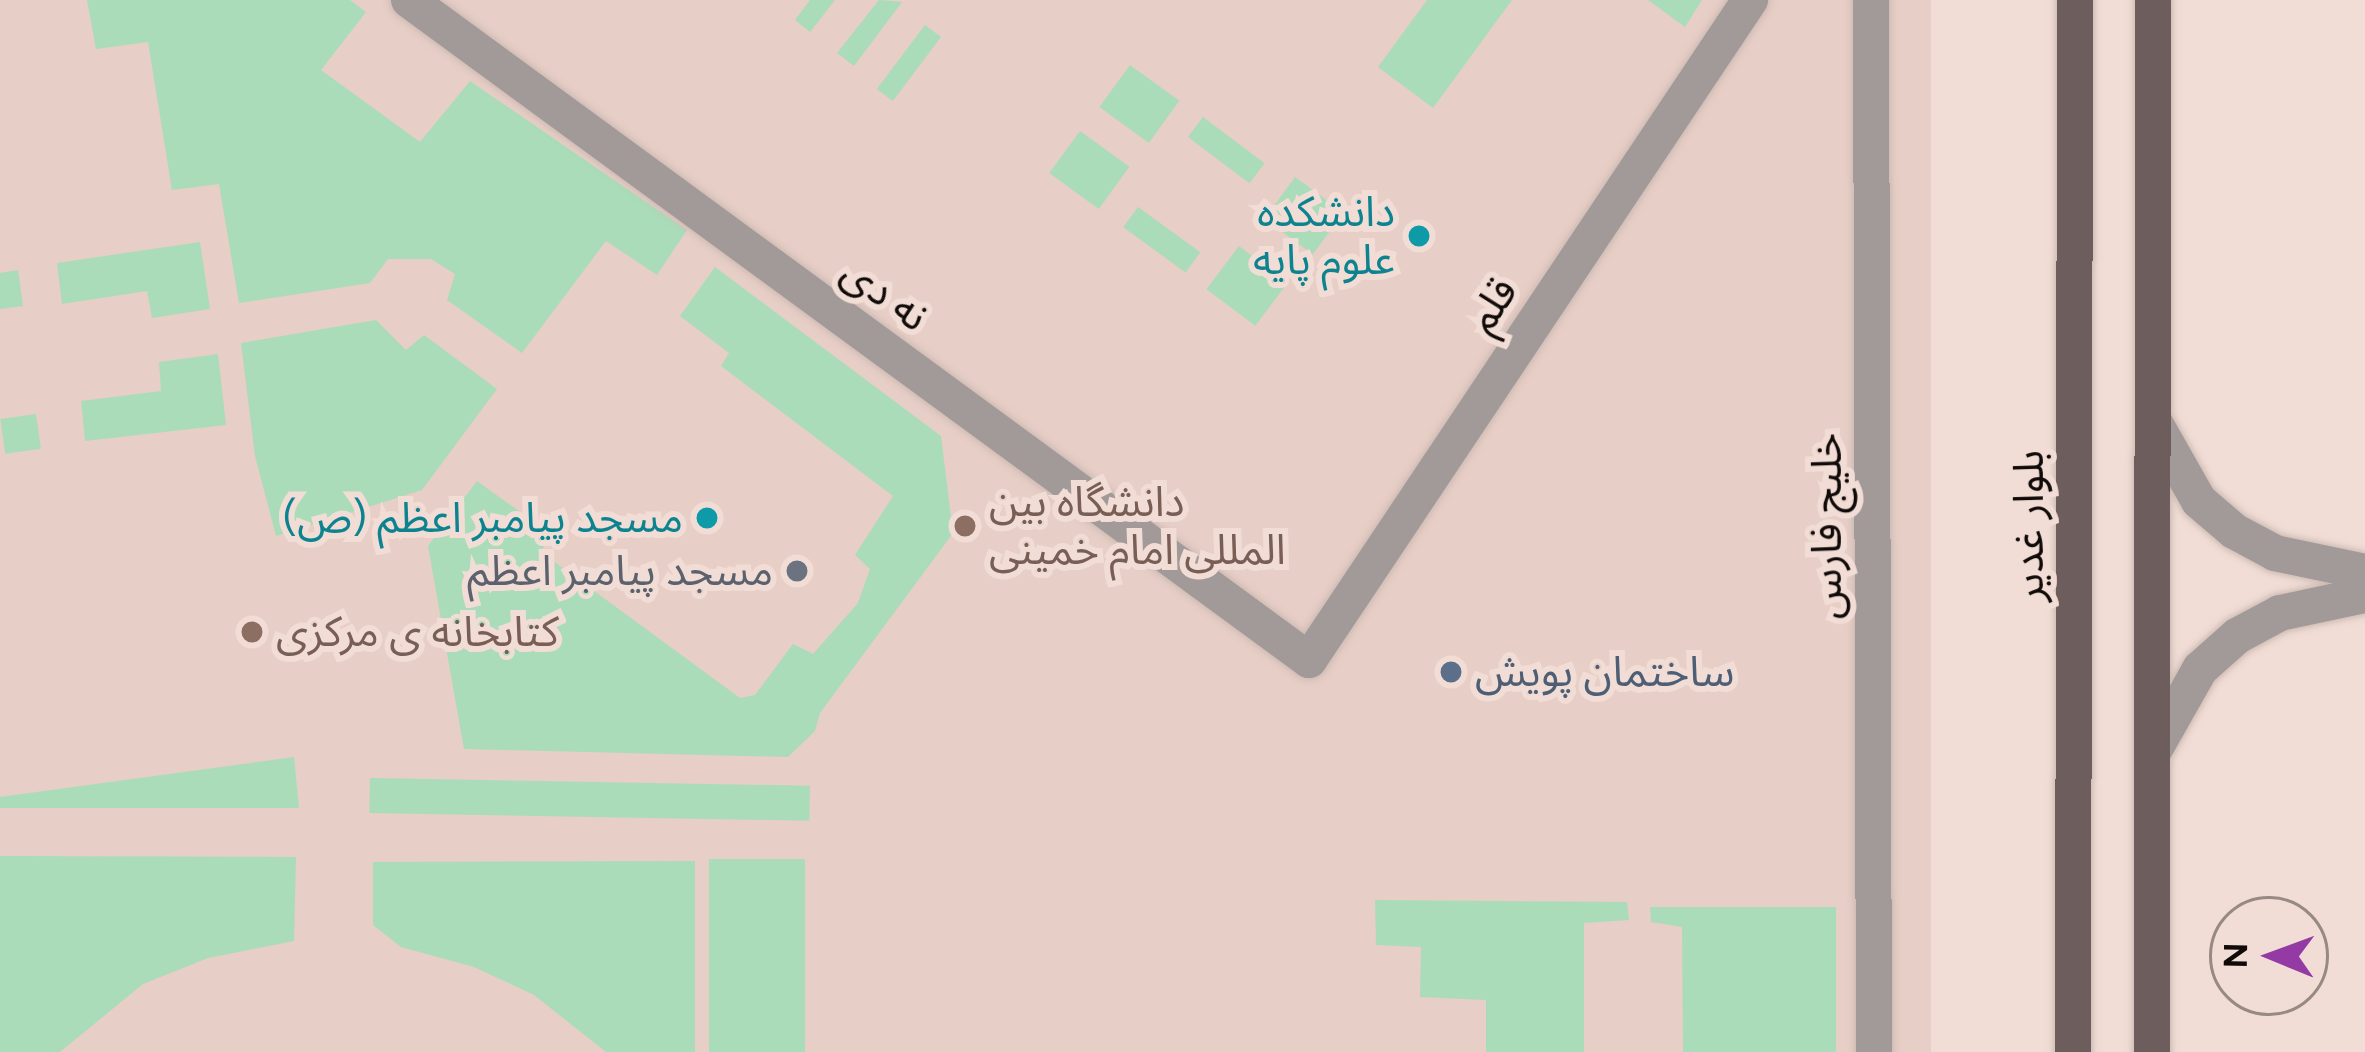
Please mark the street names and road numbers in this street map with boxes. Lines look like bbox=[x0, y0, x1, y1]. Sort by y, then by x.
street label: نه دی bbox=[832, 246, 938, 342]
street label: قلم bbox=[1456, 268, 1528, 342]
street label: خلیج فارس bbox=[1802, 433, 1852, 619]
street label: بلوار غدیر bbox=[2004, 450, 2054, 602]

